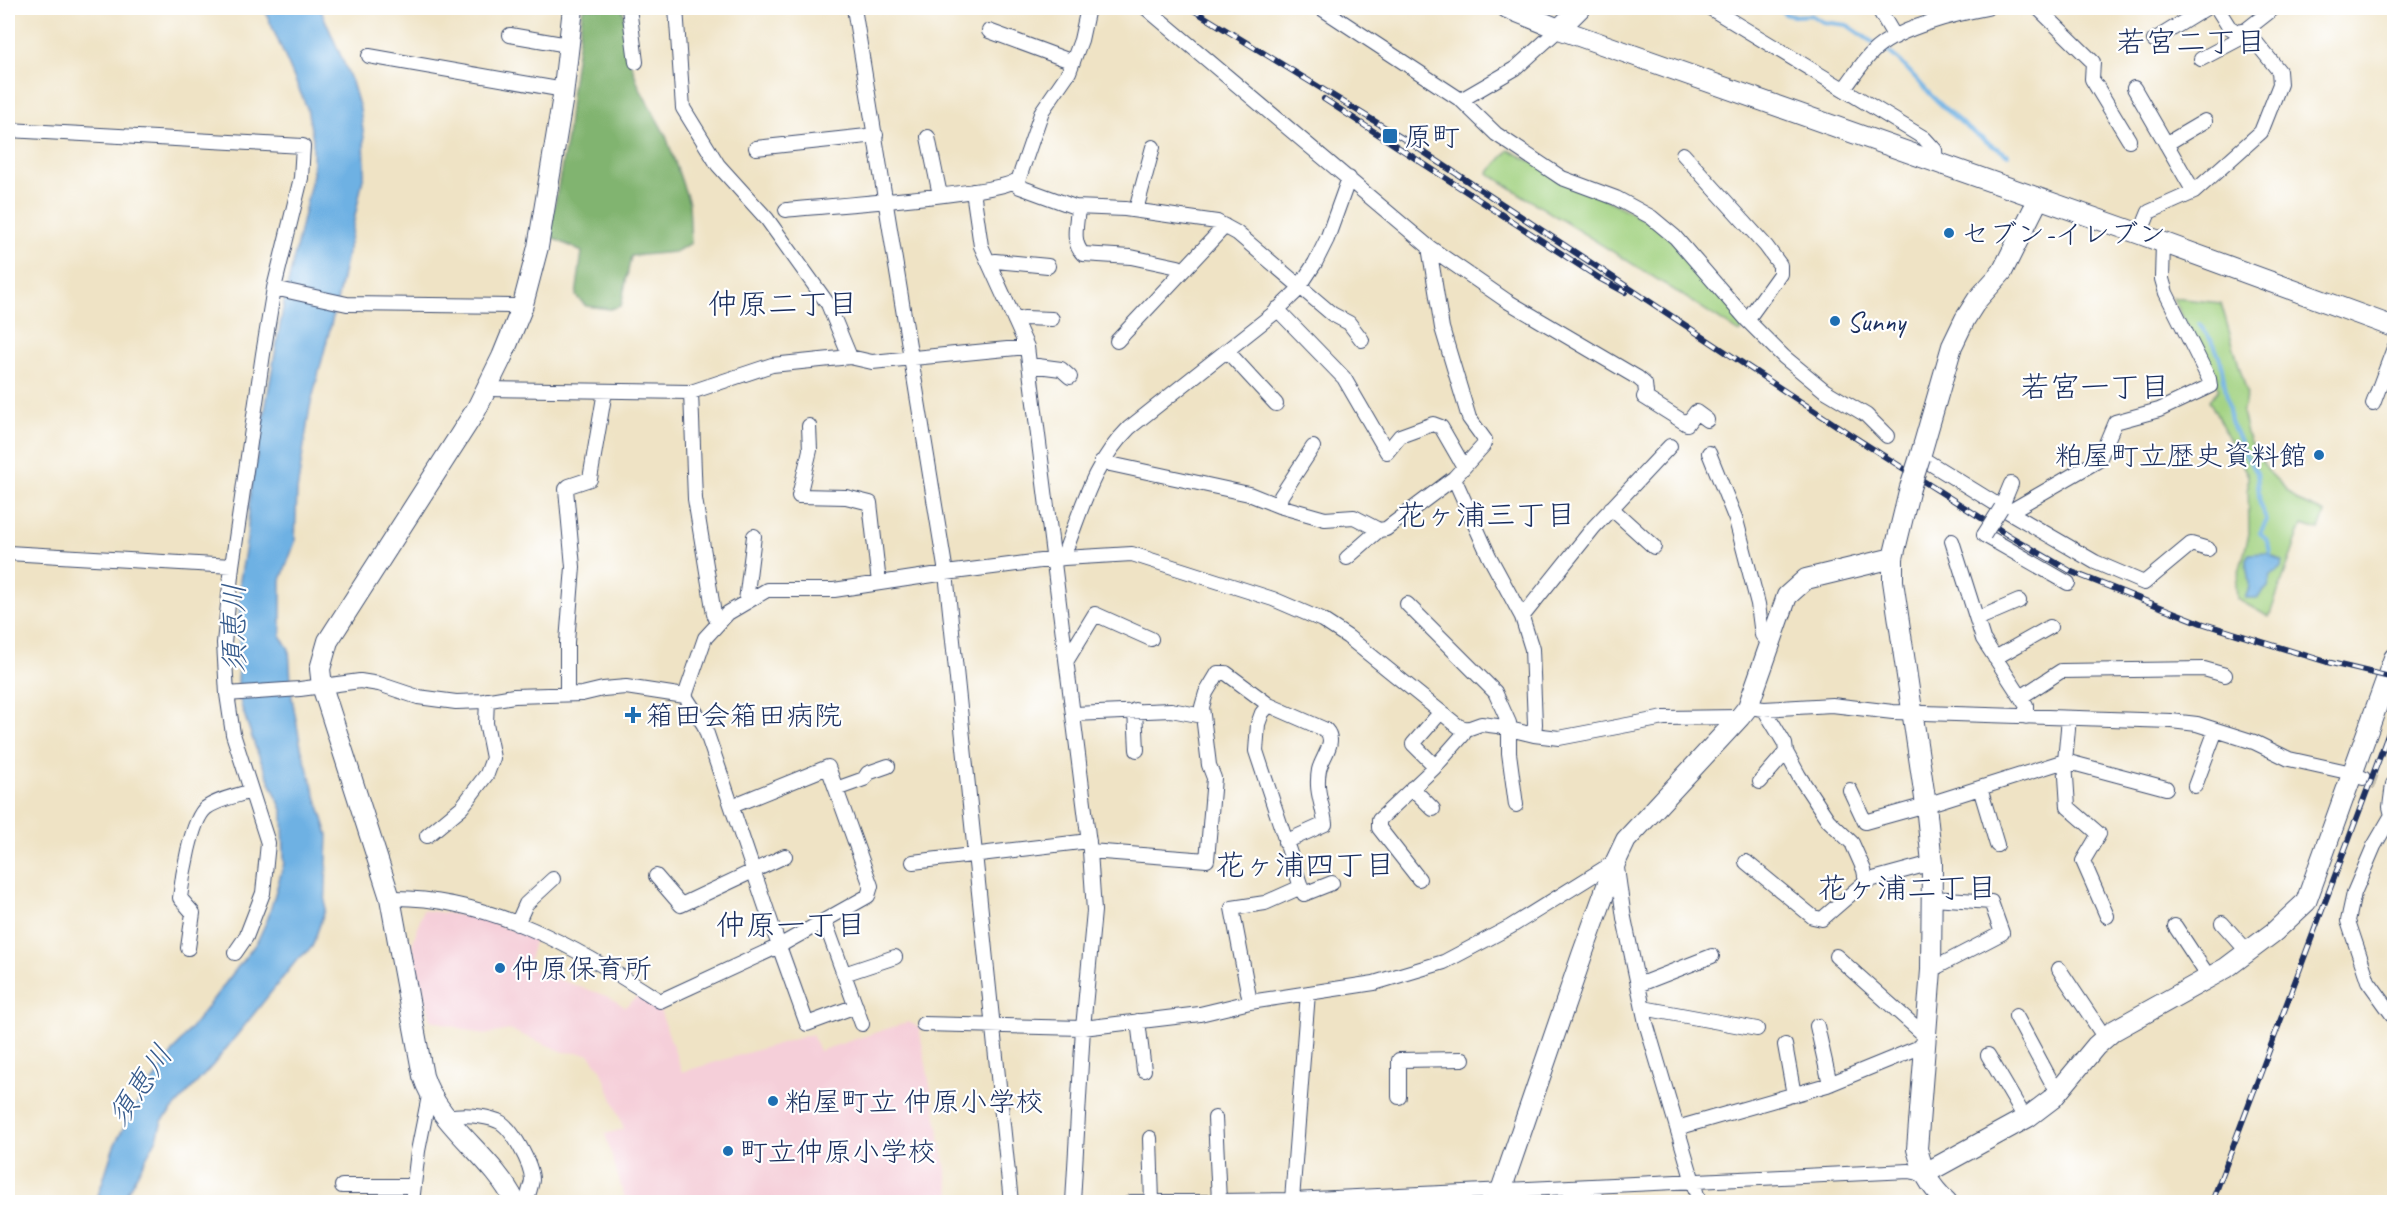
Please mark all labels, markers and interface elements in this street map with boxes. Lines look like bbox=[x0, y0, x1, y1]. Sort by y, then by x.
district label: 若宮二丁目 bbox=[2116, 23, 2266, 61]
place label: 原町 bbox=[1404, 119, 1460, 154]
marker: 原町 bbox=[1381, 127, 1399, 145]
place label: セブン-イレブン bbox=[1961, 216, 2166, 251]
marker: セブン-イレブン bbox=[1942, 226, 1956, 240]
district label: 仲原二丁目 bbox=[708, 285, 858, 323]
place label: Sunny bbox=[1847, 304, 1908, 339]
marker: Sunny bbox=[1828, 314, 1842, 328]
district label: 若宮一丁目 bbox=[2020, 368, 2170, 406]
place label: 粕屋町立歴史資料館 bbox=[2055, 438, 2307, 473]
marker: 粕屋町立歴史資料館 bbox=[2312, 448, 2326, 462]
district label: 花ヶ浦三丁目 bbox=[1396, 496, 1576, 534]
water label: 須恵川 bbox=[215, 583, 253, 673]
place label: 箱田会箱田病院 bbox=[646, 698, 842, 733]
marker: 箱田会箱田病院 bbox=[624, 706, 642, 724]
district label: 花ヶ浦四丁目 bbox=[1215, 846, 1395, 884]
district label: 花ヶ浦二丁目 bbox=[1817, 869, 1997, 907]
district label: 仲原一丁目 bbox=[716, 906, 866, 944]
place label: 仲原保育所 bbox=[512, 951, 652, 986]
marker: 仲原保育所 bbox=[493, 961, 507, 975]
water label: 須恵川 bbox=[99, 1037, 181, 1133]
place label: 粕屋町立 仲原小学校 bbox=[785, 1084, 1044, 1119]
marker: 粕屋町立 仲原小学校 bbox=[766, 1094, 780, 1108]
place label: 町立仲原小学校 bbox=[740, 1134, 936, 1169]
marker: 町立仲原小学校 bbox=[721, 1144, 735, 1158]

